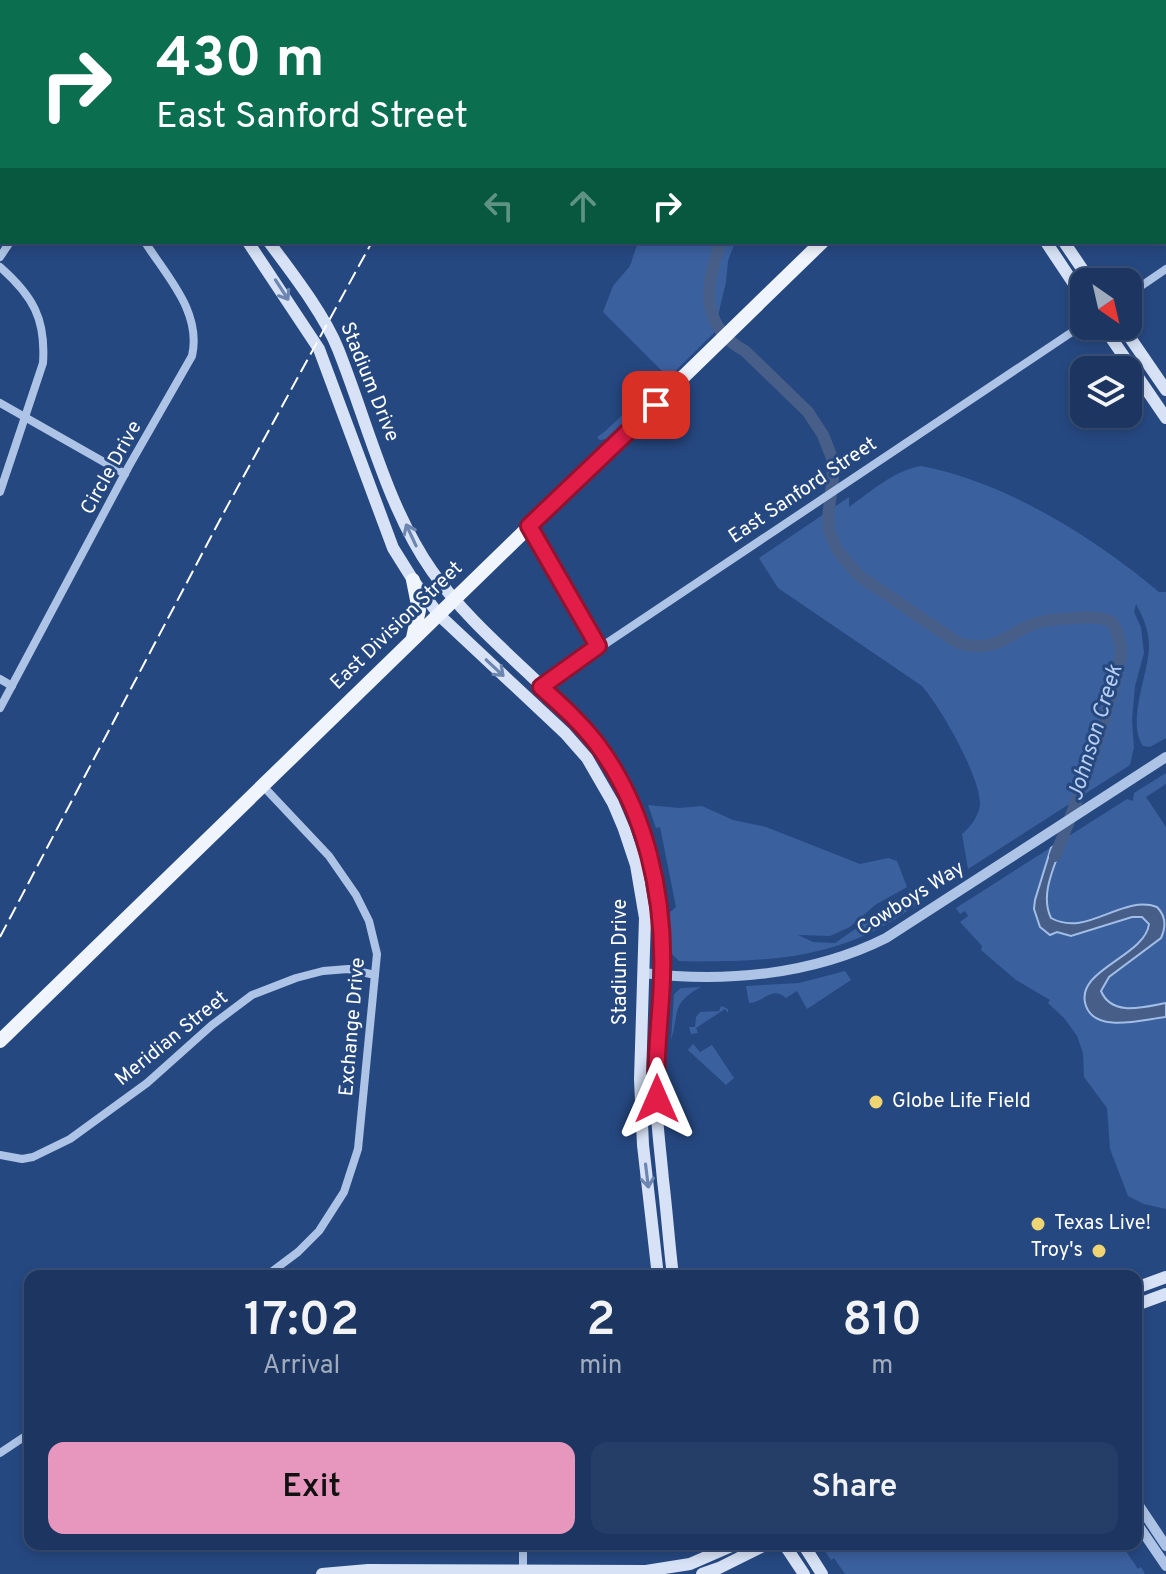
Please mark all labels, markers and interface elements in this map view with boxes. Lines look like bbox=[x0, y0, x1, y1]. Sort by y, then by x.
text: 430 m bbox=[156, 26, 325, 96]
icon: right bbox=[24, 32, 128, 136]
text: East Sanford Street bbox=[156, 95, 468, 141]
icon: left bbox=[477, 184, 521, 228]
icon: ahead bbox=[561, 184, 605, 228]
icon: right bbox=[645, 184, 689, 228]
north arrow bbox=[1070, 268, 1142, 340]
map controls bbox=[1070, 268, 1142, 428]
one-way arrow bbox=[274, 278, 290, 301]
street label: Stadium Drive bbox=[333, 318, 405, 446]
button: layers bbox=[1070, 356, 1142, 428]
pin bbox=[622, 371, 690, 439]
icon: arrive bbox=[634, 383, 678, 427]
street label: Circle Drive bbox=[76, 416, 148, 520]
street label: East Sanford Street bbox=[724, 432, 882, 550]
one-way arrow bbox=[403, 523, 418, 547]
street label: East Division Street bbox=[325, 556, 469, 696]
one-way arrow bbox=[485, 659, 505, 677]
water label: Johnson Creek bbox=[1063, 661, 1130, 804]
street label: Cowboys Way bbox=[852, 856, 970, 942]
street label: Stadium Drive bbox=[608, 899, 634, 1025]
street label: Exchange Drive bbox=[334, 956, 372, 1098]
street label: Meridian Street bbox=[110, 985, 234, 1093]
position arrow bbox=[615, 1057, 699, 1141]
place label: Globe Life Field bbox=[892, 1089, 1031, 1115]
marker: Globe Life Field bbox=[867, 1093, 885, 1111]
one-way arrow bbox=[640, 1163, 655, 1188]
place label: Texas Live! bbox=[1054, 1211, 1151, 1237]
marker: Texas Live! bbox=[1029, 1215, 1047, 1233]
place label: Troy's bbox=[1031, 1238, 1083, 1264]
marker: Troy's bbox=[1090, 1242, 1108, 1260]
text: 17:02 bbox=[244, 1292, 359, 1352]
text: 2 bbox=[586, 1292, 616, 1352]
text: 810 bbox=[842, 1292, 922, 1352]
text: Arrival bbox=[263, 1350, 340, 1383]
text: min bbox=[579, 1350, 622, 1383]
text: m bbox=[871, 1350, 893, 1383]
button: Exit bbox=[48, 1442, 575, 1534]
button: Share bbox=[591, 1442, 1118, 1534]

